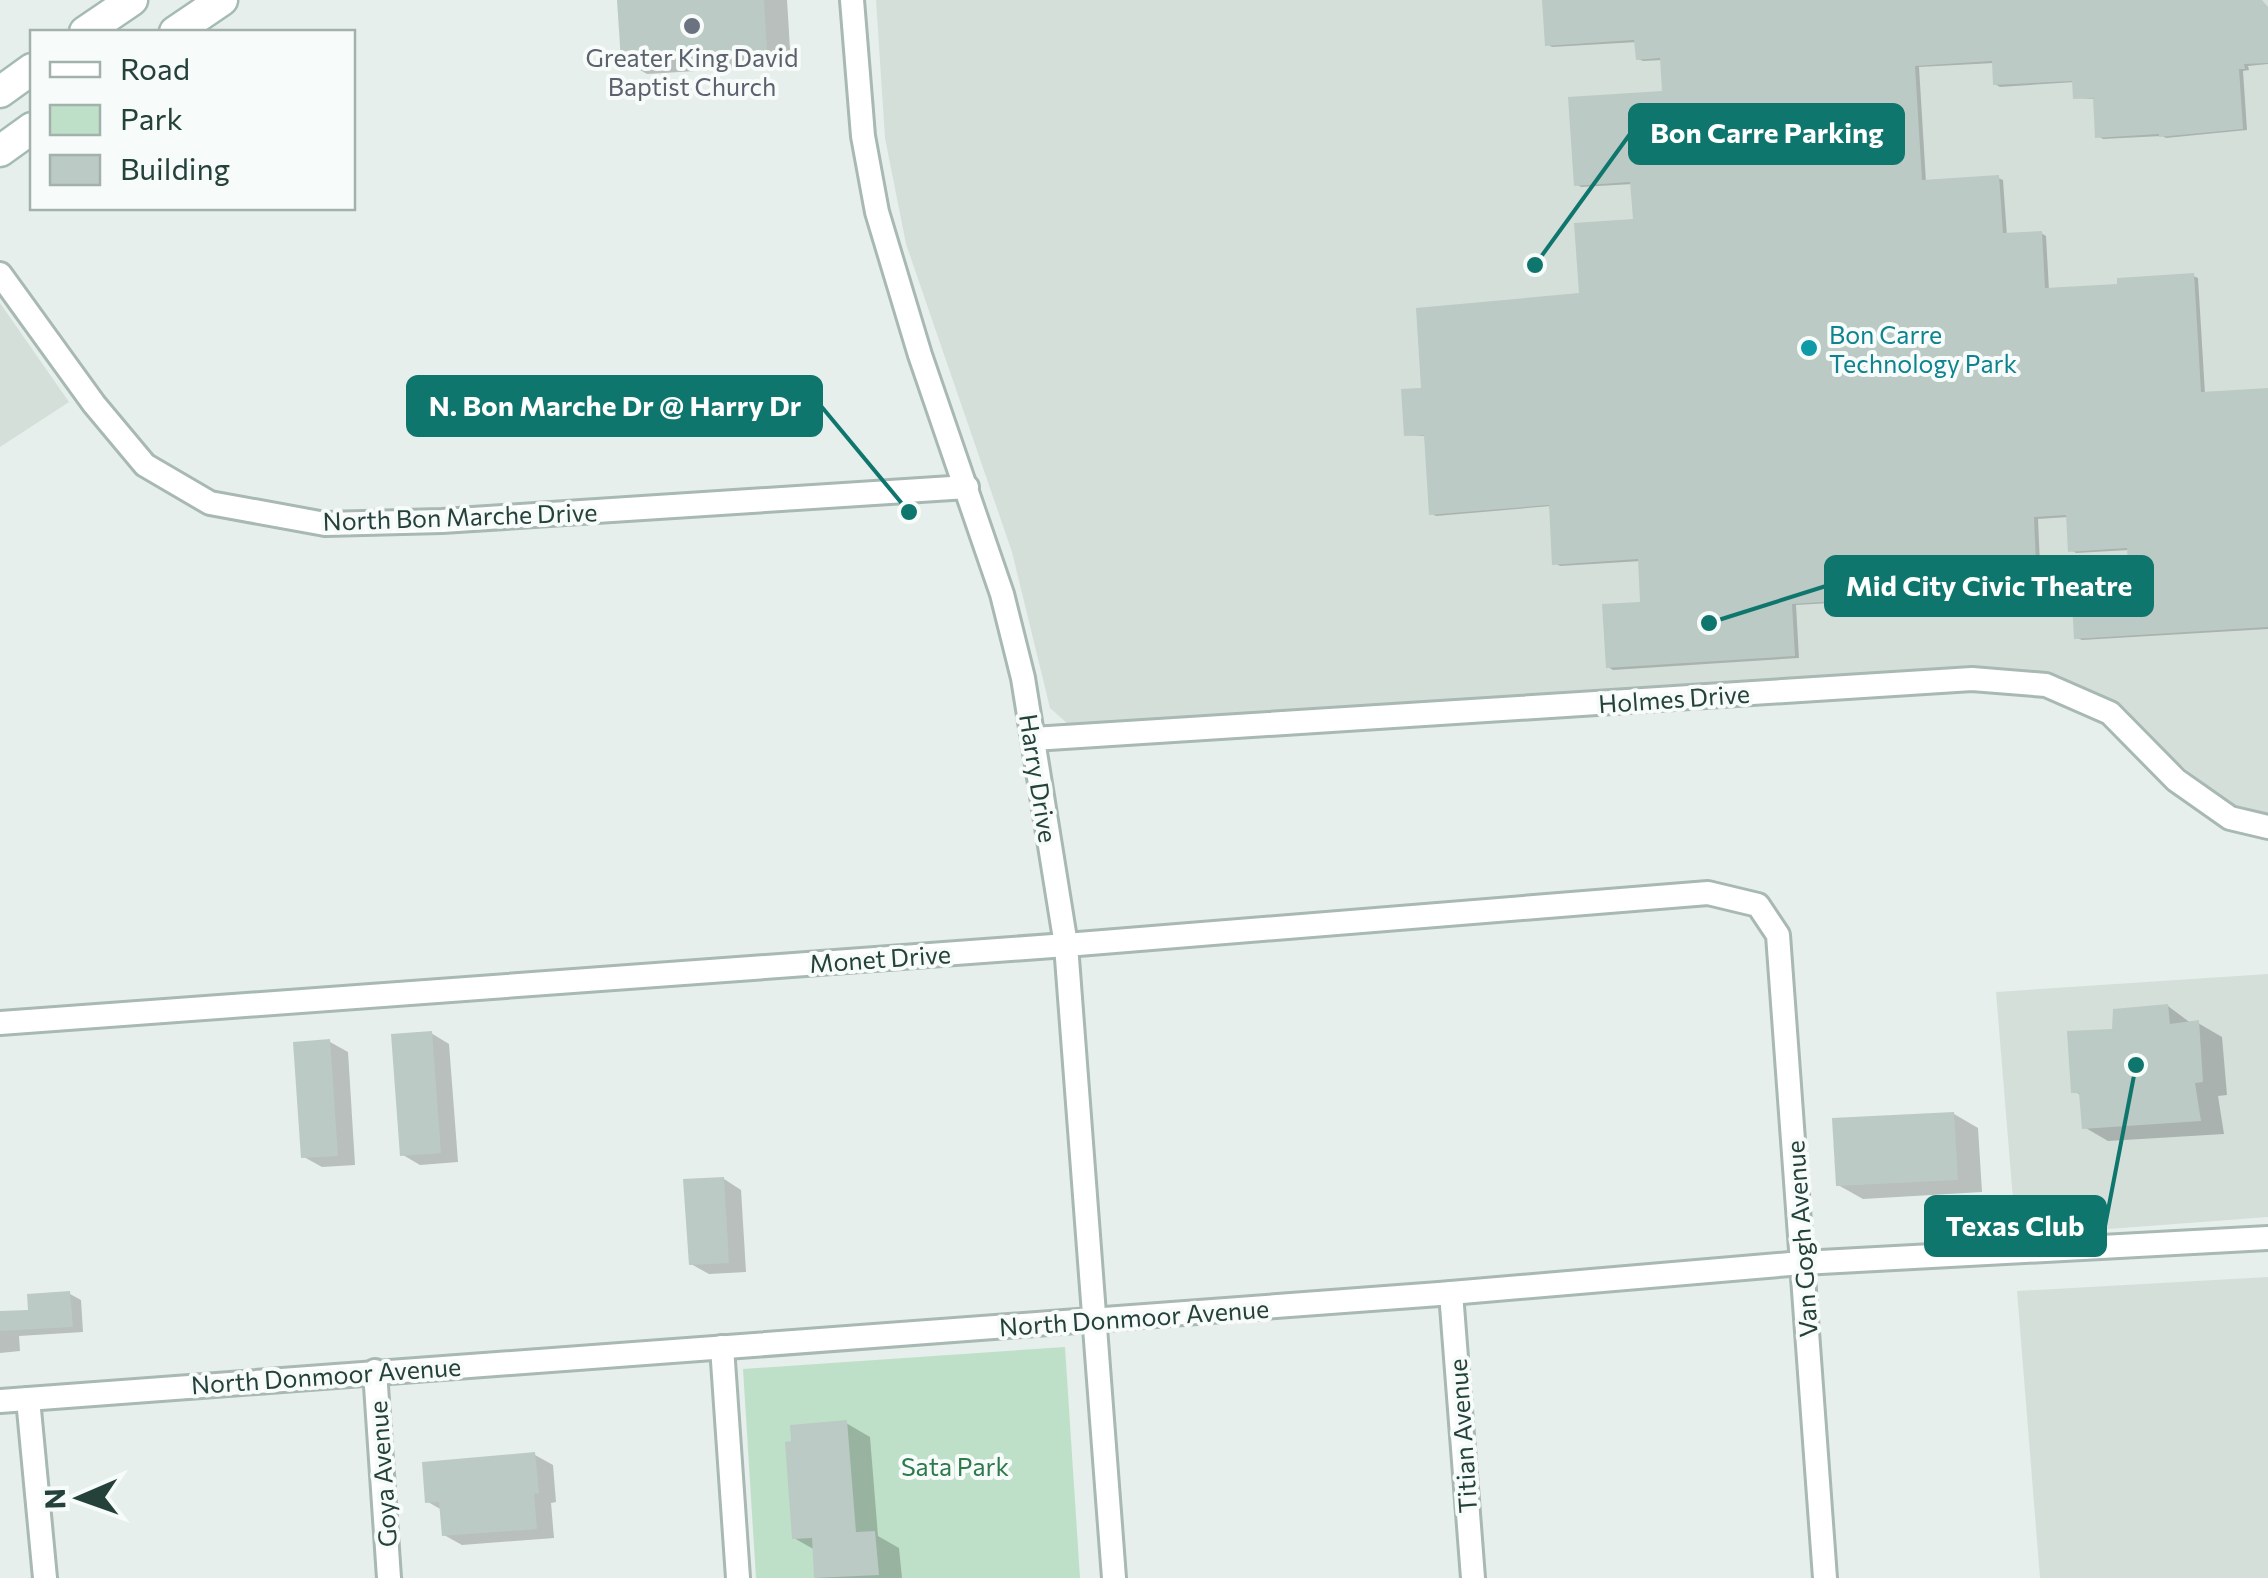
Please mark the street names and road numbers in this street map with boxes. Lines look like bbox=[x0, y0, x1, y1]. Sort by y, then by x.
street label: North Bon Marche Drive bbox=[322, 496, 598, 536]
street label: Holmes Drive bbox=[1597, 678, 1751, 718]
street label: Harry Drive bbox=[1014, 711, 1064, 845]
street label: Monet Drive bbox=[808, 938, 952, 978]
street label: Van Gogh Avenue bbox=[1779, 1140, 1823, 1338]
street label: North Donmoor Avenue bbox=[998, 1293, 1270, 1341]
street label: North Donmoor Avenue bbox=[190, 1351, 462, 1399]
street label: Titian Avenue bbox=[1442, 1358, 1482, 1514]
street label: Goya Avenue bbox=[362, 1400, 402, 1548]

